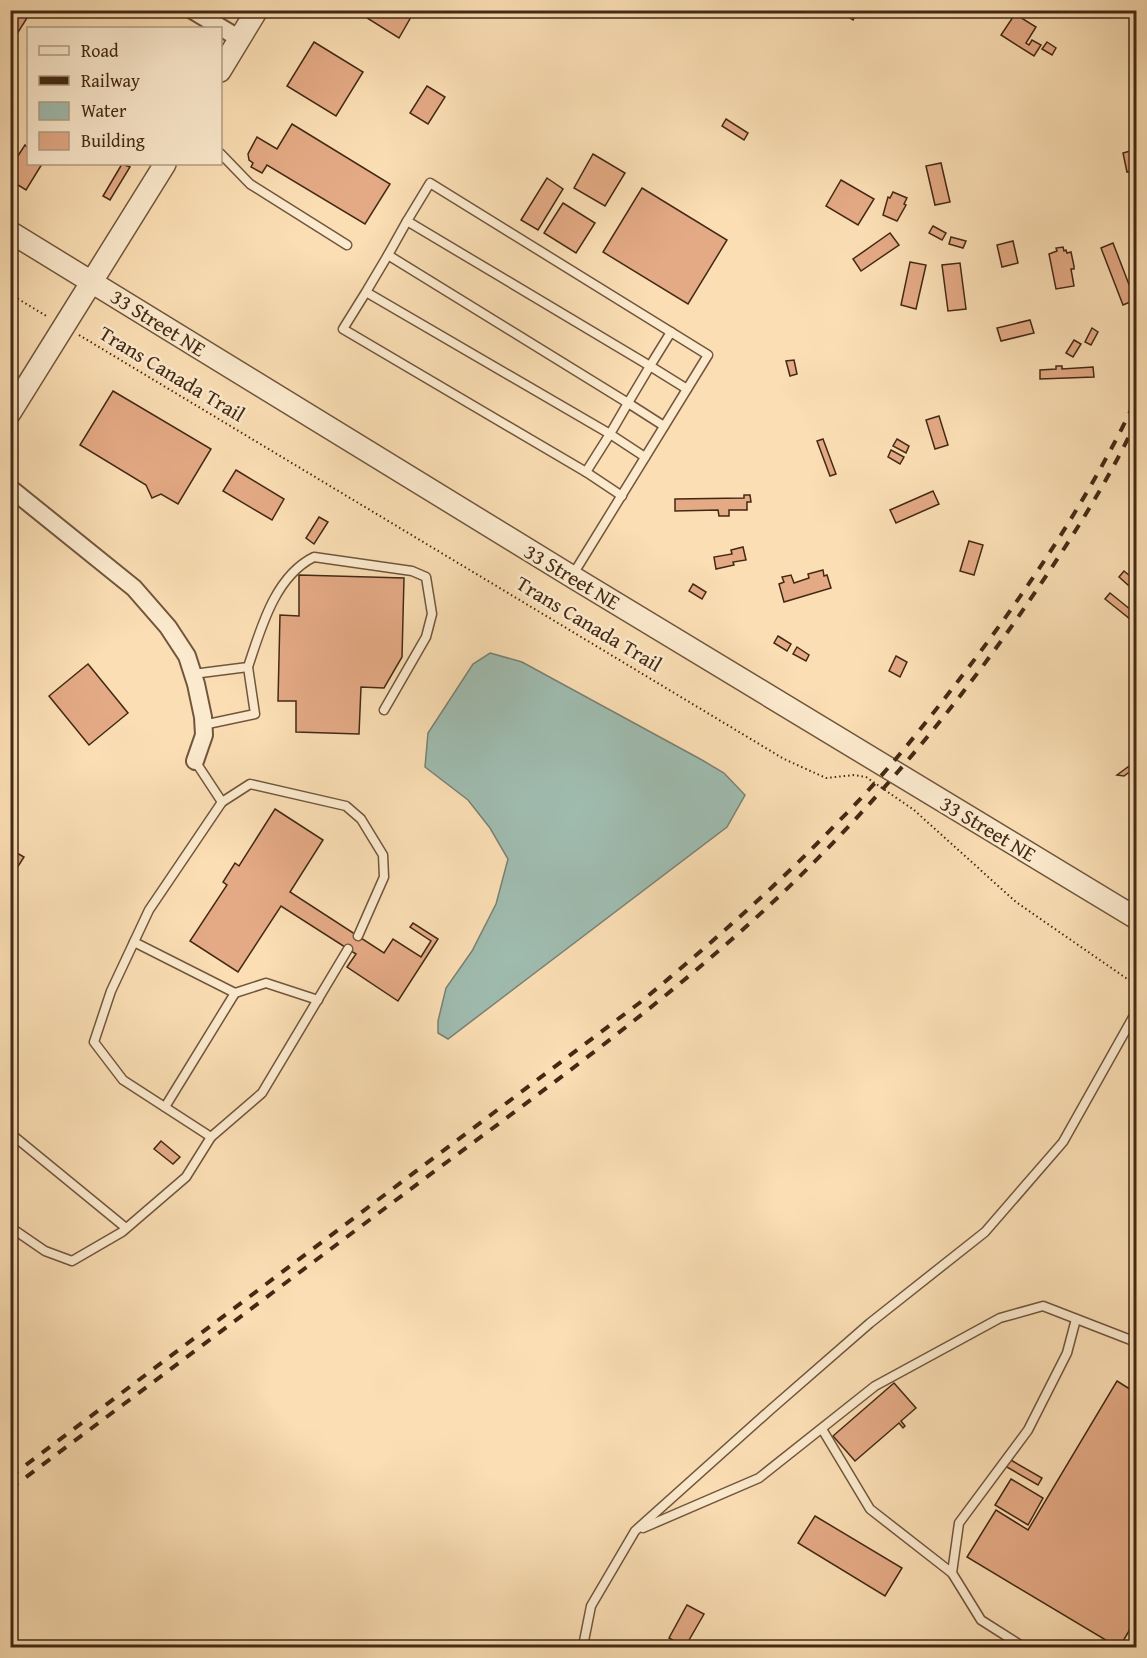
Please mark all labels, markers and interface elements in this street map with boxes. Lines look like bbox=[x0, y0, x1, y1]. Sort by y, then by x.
legend bbox=[27, 27, 222, 165]
text: Road bbox=[81, 37, 119, 64]
text: Railway bbox=[81, 67, 140, 94]
text: Water bbox=[81, 97, 127, 124]
text: Building bbox=[81, 127, 145, 154]
street label: 33 Street NE bbox=[105, 281, 212, 364]
street label: Trans Canada Trail bbox=[93, 318, 251, 430]
street label: 33 Street NE bbox=[518, 536, 626, 618]
street label: Trans Canada Trail bbox=[510, 568, 668, 680]
street label: 33 Street NE bbox=[934, 788, 1042, 870]

